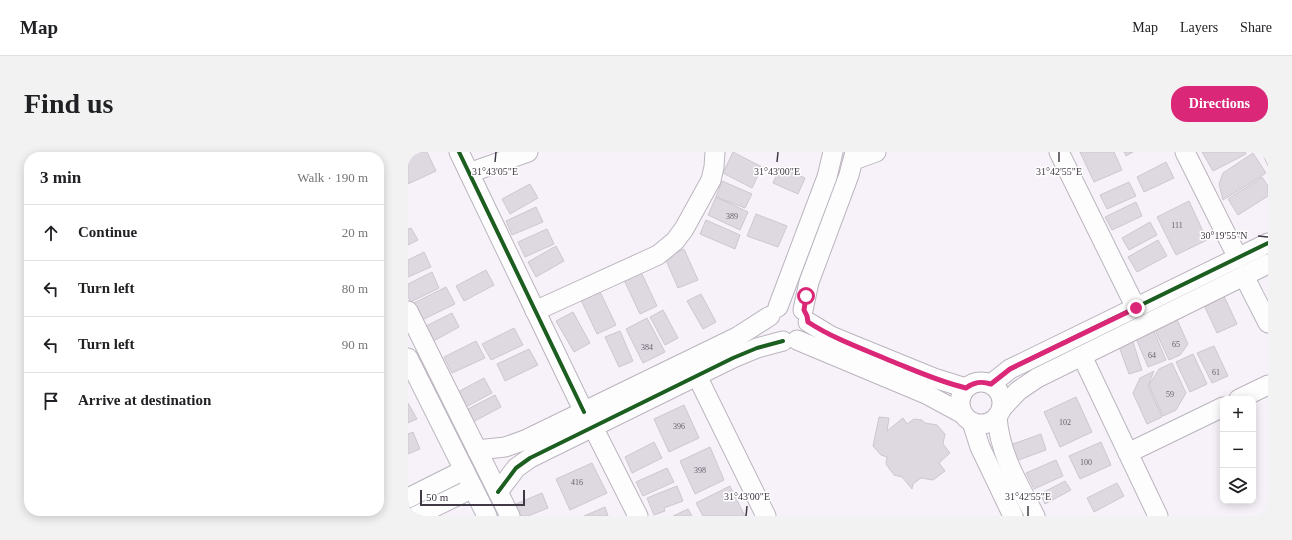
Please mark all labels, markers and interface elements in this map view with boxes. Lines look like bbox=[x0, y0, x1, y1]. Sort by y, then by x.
text: Map bbox=[20, 17, 58, 38]
text: Map bbox=[1132, 20, 1158, 35]
text: Layers bbox=[1180, 20, 1218, 35]
text: Share bbox=[1240, 20, 1272, 35]
button: Directions bbox=[1171, 86, 1268, 122]
text: Find us bbox=[24, 88, 114, 119]
text: 31°43'05"E bbox=[472, 166, 518, 177]
text: 31°43'00"E bbox=[754, 166, 800, 177]
text: 31°42'55"E bbox=[1036, 166, 1082, 177]
text: 3 min bbox=[40, 168, 81, 187]
text: Walk · 190 m bbox=[297, 170, 368, 185]
house number: 389 bbox=[726, 212, 738, 221]
house number: 111 bbox=[1171, 221, 1183, 230]
icon: ahead bbox=[40, 222, 62, 244]
text: Continue bbox=[78, 224, 137, 240]
text: 20 m bbox=[342, 225, 368, 240]
text: 30°19'55"N bbox=[1200, 230, 1248, 241]
icon: left bbox=[40, 278, 62, 300]
text: Turn left bbox=[78, 280, 135, 296]
text: 80 m bbox=[342, 281, 368, 296]
route start bbox=[797, 287, 815, 305]
route end bbox=[1127, 299, 1145, 317]
icon: left bbox=[40, 334, 62, 356]
text: Turn left bbox=[78, 336, 135, 352]
text: 90 m bbox=[342, 337, 368, 352]
house number: 65 bbox=[1172, 340, 1180, 349]
house number: 384 bbox=[641, 343, 653, 352]
house number: 64 bbox=[1148, 351, 1156, 360]
house number: 61 bbox=[1212, 368, 1220, 377]
icon: arrive bbox=[40, 390, 62, 412]
house number: 59 bbox=[1166, 390, 1174, 399]
text: Arrive at destination bbox=[78, 392, 211, 408]
map controls bbox=[1220, 396, 1256, 504]
button: + bbox=[1220, 396, 1256, 432]
house number: 102 bbox=[1059, 418, 1071, 427]
house number: 396 bbox=[673, 422, 685, 431]
button: − bbox=[1220, 432, 1256, 468]
house number: 100 bbox=[1080, 458, 1092, 467]
house number: 398 bbox=[694, 466, 706, 475]
button: layers bbox=[1220, 468, 1256, 504]
house number: 416 bbox=[571, 478, 583, 487]
scale bar bbox=[420, 488, 525, 507]
text: 50 m bbox=[426, 491, 448, 503]
text: 31°43'00"E bbox=[724, 491, 770, 502]
text: 31°42'55"E bbox=[1005, 491, 1051, 502]

